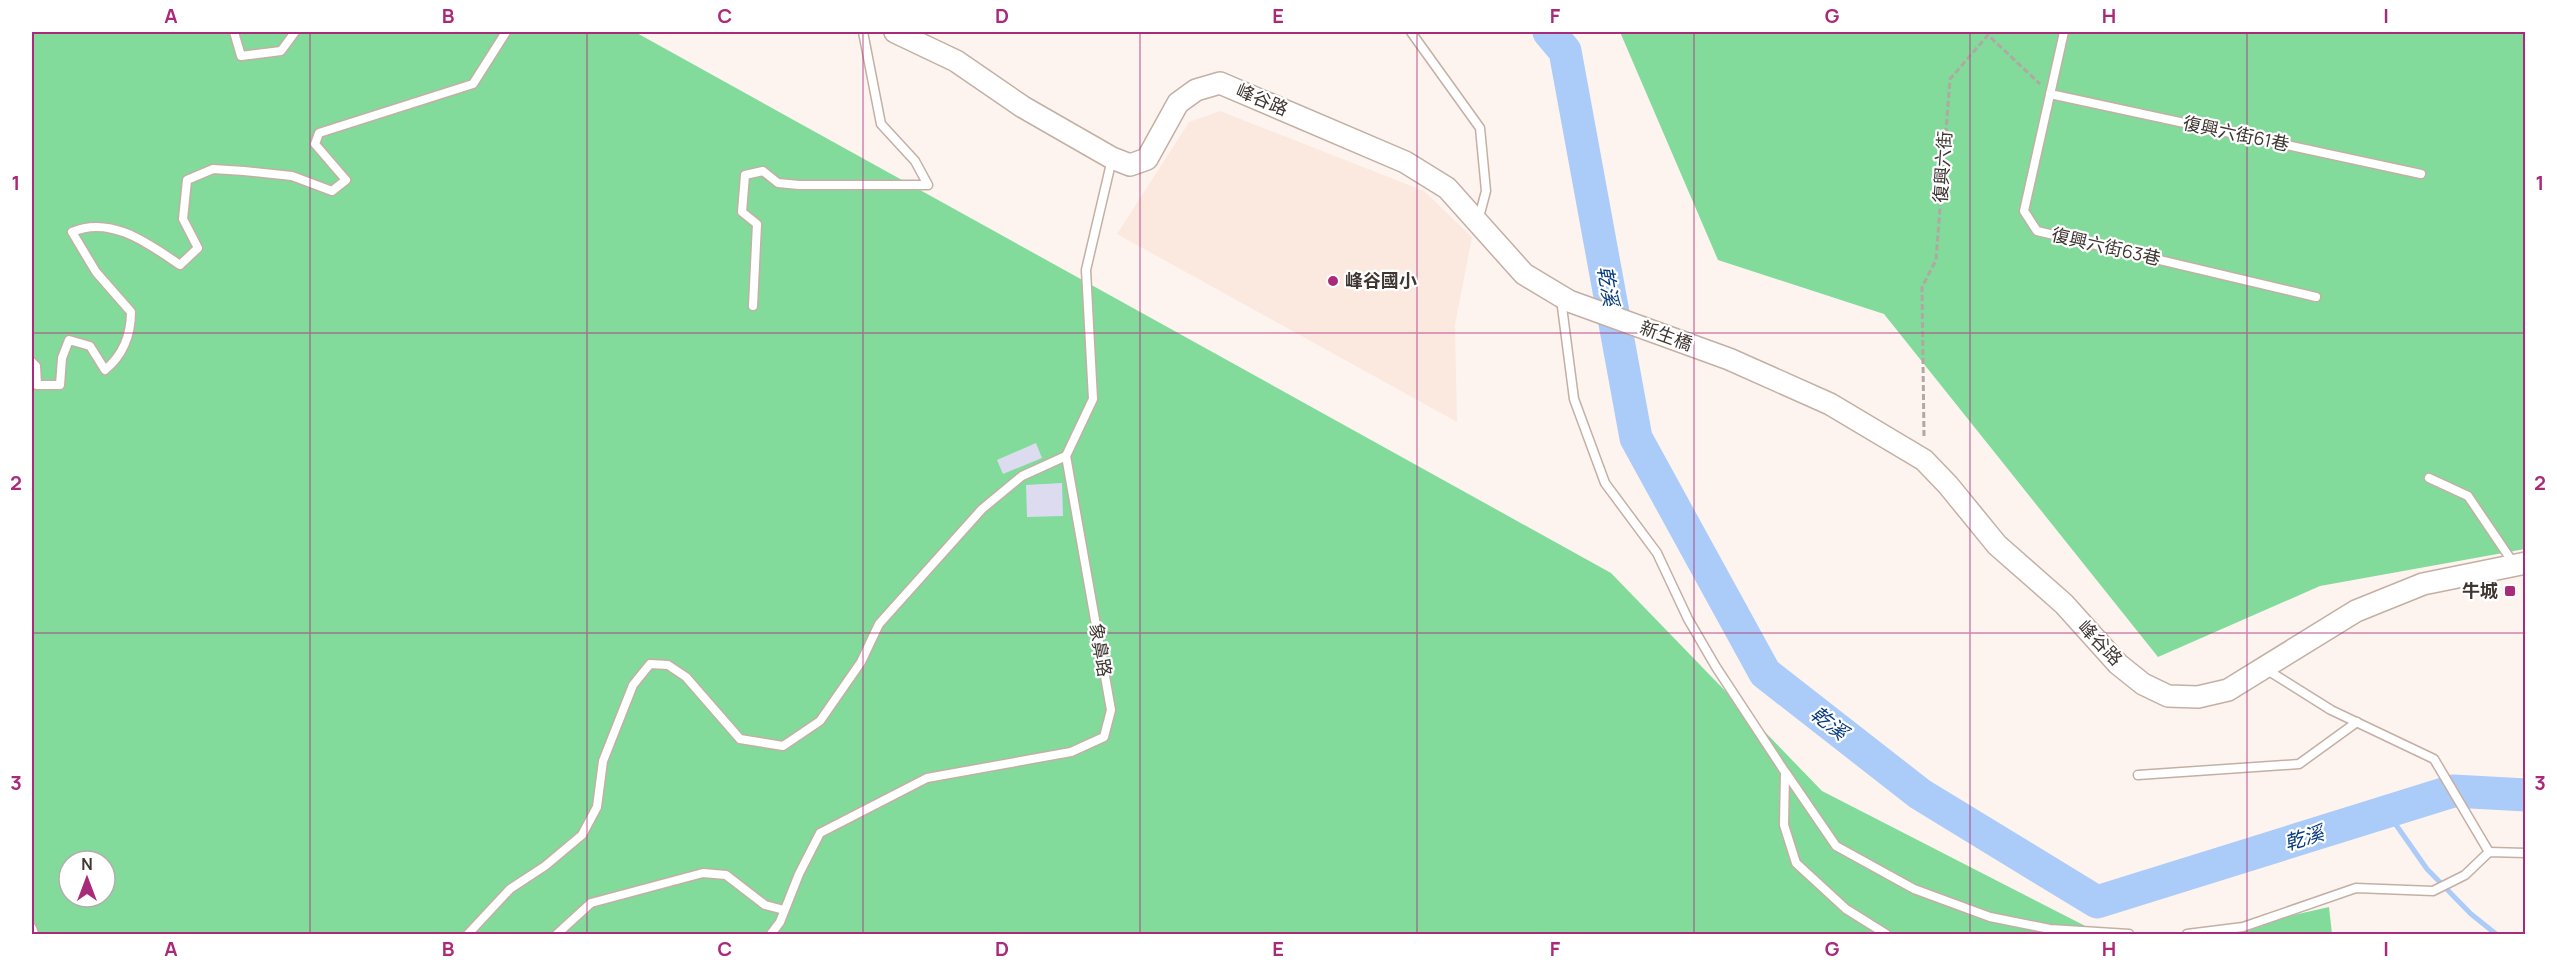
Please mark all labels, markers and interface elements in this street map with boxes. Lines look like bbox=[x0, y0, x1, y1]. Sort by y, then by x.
text: A bbox=[164, 2, 178, 29]
text: B bbox=[442, 2, 455, 29]
text: C bbox=[718, 2, 732, 29]
text: D bbox=[995, 2, 1009, 29]
text: E bbox=[1272, 2, 1284, 29]
text: F bbox=[1550, 2, 1561, 29]
text: G bbox=[1825, 2, 1840, 29]
text: H bbox=[2102, 2, 2116, 29]
text: I bbox=[2383, 2, 2389, 29]
street label: 峰谷路 bbox=[1233, 77, 1292, 121]
street label: 復興六街61巷 bbox=[2181, 110, 2291, 156]
street label: 復興六街 bbox=[1928, 130, 1956, 204]
text: 1 bbox=[12, 169, 20, 196]
text: 1 bbox=[2536, 169, 2544, 196]
street label: 復興六街63巷 bbox=[2049, 222, 2163, 270]
water label: 乾溪 bbox=[1592, 264, 1626, 311]
place label: 峰谷國小 bbox=[1345, 268, 1417, 292]
marker: 峰谷國小 bbox=[1326, 274, 1340, 288]
street label: 新生橋 bbox=[1637, 315, 1696, 356]
text: 2 bbox=[10, 469, 22, 496]
text: 2 bbox=[2534, 469, 2546, 496]
place label: 牛城 bbox=[2462, 578, 2498, 602]
marker: 牛城 bbox=[2503, 584, 2517, 598]
street label: 峰谷路 bbox=[2073, 615, 2128, 670]
street label: 象鼻路 bbox=[1084, 621, 1117, 678]
water label: 乾溪 bbox=[1805, 700, 1856, 747]
text: 3 bbox=[10, 769, 22, 796]
text: 3 bbox=[2534, 769, 2546, 796]
water label: 乾溪 bbox=[2281, 818, 2330, 856]
north arrow bbox=[57, 849, 117, 909]
text: N bbox=[81, 853, 93, 875]
text: A bbox=[164, 935, 178, 962]
text: B bbox=[442, 935, 455, 962]
text: C bbox=[718, 935, 732, 962]
text: D bbox=[995, 935, 1009, 962]
text: E bbox=[1272, 935, 1284, 962]
text: F bbox=[1550, 935, 1561, 962]
text: G bbox=[1825, 935, 1840, 962]
text: H bbox=[2102, 935, 2116, 962]
text: I bbox=[2383, 935, 2389, 962]

